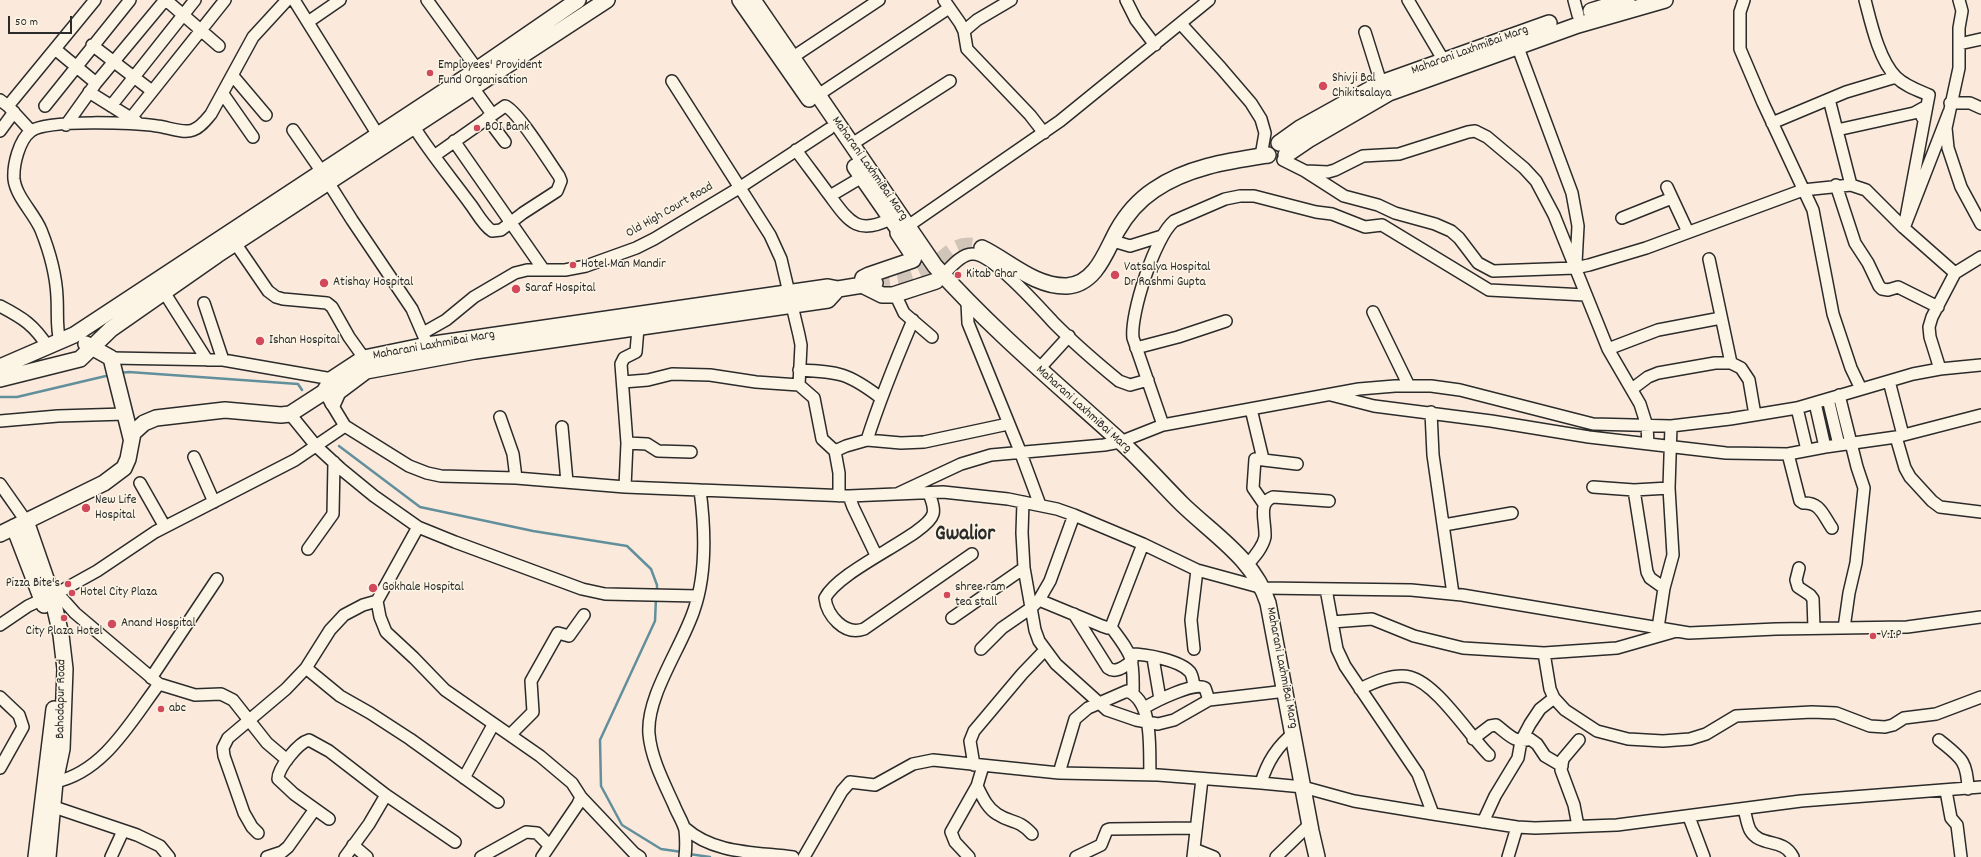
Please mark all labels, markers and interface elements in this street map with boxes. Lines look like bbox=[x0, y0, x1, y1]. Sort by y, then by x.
scale bar bbox=[10, 8, 74, 34]
text: 50 m bbox=[15, 14, 38, 31]
street label: Maharani LaxhmiBai Marg bbox=[1409, 23, 1531, 79]
place label: Employees' Provident Fund Organisation bbox=[438, 58, 542, 89]
marker: Employees' Provident Fund Organisation bbox=[425, 68, 435, 78]
place label: Shivji Bal Chikitsalaya bbox=[1332, 71, 1391, 102]
marker: Shivji Bal Chikitsalaya bbox=[1317, 80, 1329, 92]
street label: Maharani LaxhmiBai Marg bbox=[827, 114, 911, 224]
place label: BOI Bank bbox=[485, 120, 529, 136]
marker: BOI Bank bbox=[472, 123, 482, 133]
street label: Old High Court Road bbox=[624, 180, 716, 242]
place label: Hotel Man Mandir bbox=[581, 257, 666, 273]
marker: Hotel Man Mandir bbox=[568, 260, 578, 270]
place label: Vatsalya Hospital Dr Rashmi Gupta bbox=[1124, 260, 1210, 291]
place label: Kitab Ghar bbox=[966, 267, 1017, 283]
marker: Vatsalya Hospital Dr Rashmi Gupta bbox=[1109, 269, 1121, 281]
marker: Kitab Ghar bbox=[953, 270, 963, 280]
place label: Atishay Hospital bbox=[333, 275, 413, 291]
marker: Atishay Hospital bbox=[318, 277, 330, 289]
place label: Saraf Hospital bbox=[525, 281, 596, 297]
marker: Saraf Hospital bbox=[510, 283, 522, 295]
street label: Maharani LaxhmiBai Marg bbox=[372, 328, 496, 364]
place label: Ishan Hospital bbox=[269, 333, 340, 349]
marker: Ishan Hospital bbox=[254, 335, 266, 347]
street label: Maharani LaxhmiBai Marg bbox=[1032, 363, 1134, 457]
place label: New Life Hospital bbox=[95, 493, 136, 524]
marker: New Life Hospital bbox=[80, 502, 92, 514]
district label: Gwalior bbox=[935, 523, 995, 549]
place label: Pizza Bite's bbox=[6, 576, 60, 592]
marker: Pizza Bite's bbox=[63, 579, 73, 589]
place label: Gokhale Hospital bbox=[382, 580, 464, 596]
place label: shree ram tea stall bbox=[955, 580, 1006, 611]
marker: Gokhale Hospital bbox=[367, 582, 379, 594]
place label: Hotel City Plaza bbox=[80, 585, 157, 601]
marker: Hotel City Plaza bbox=[67, 588, 77, 598]
marker: shree ram tea stall bbox=[942, 590, 952, 600]
street label: Maharani LaxhmiBai Marg bbox=[1262, 606, 1300, 730]
marker: City Plaza Hotel bbox=[59, 613, 69, 623]
place label: Anand Hospital bbox=[121, 616, 196, 632]
marker: Anand Hospital bbox=[106, 618, 118, 630]
place label: City Plaza Hotel bbox=[26, 624, 102, 640]
place label: V.I.P bbox=[1881, 628, 1902, 644]
marker: V.I.P bbox=[1868, 631, 1878, 641]
street label: Bahodapur Road bbox=[54, 659, 70, 739]
place label: abc bbox=[169, 701, 186, 717]
marker: abc bbox=[156, 704, 166, 714]

